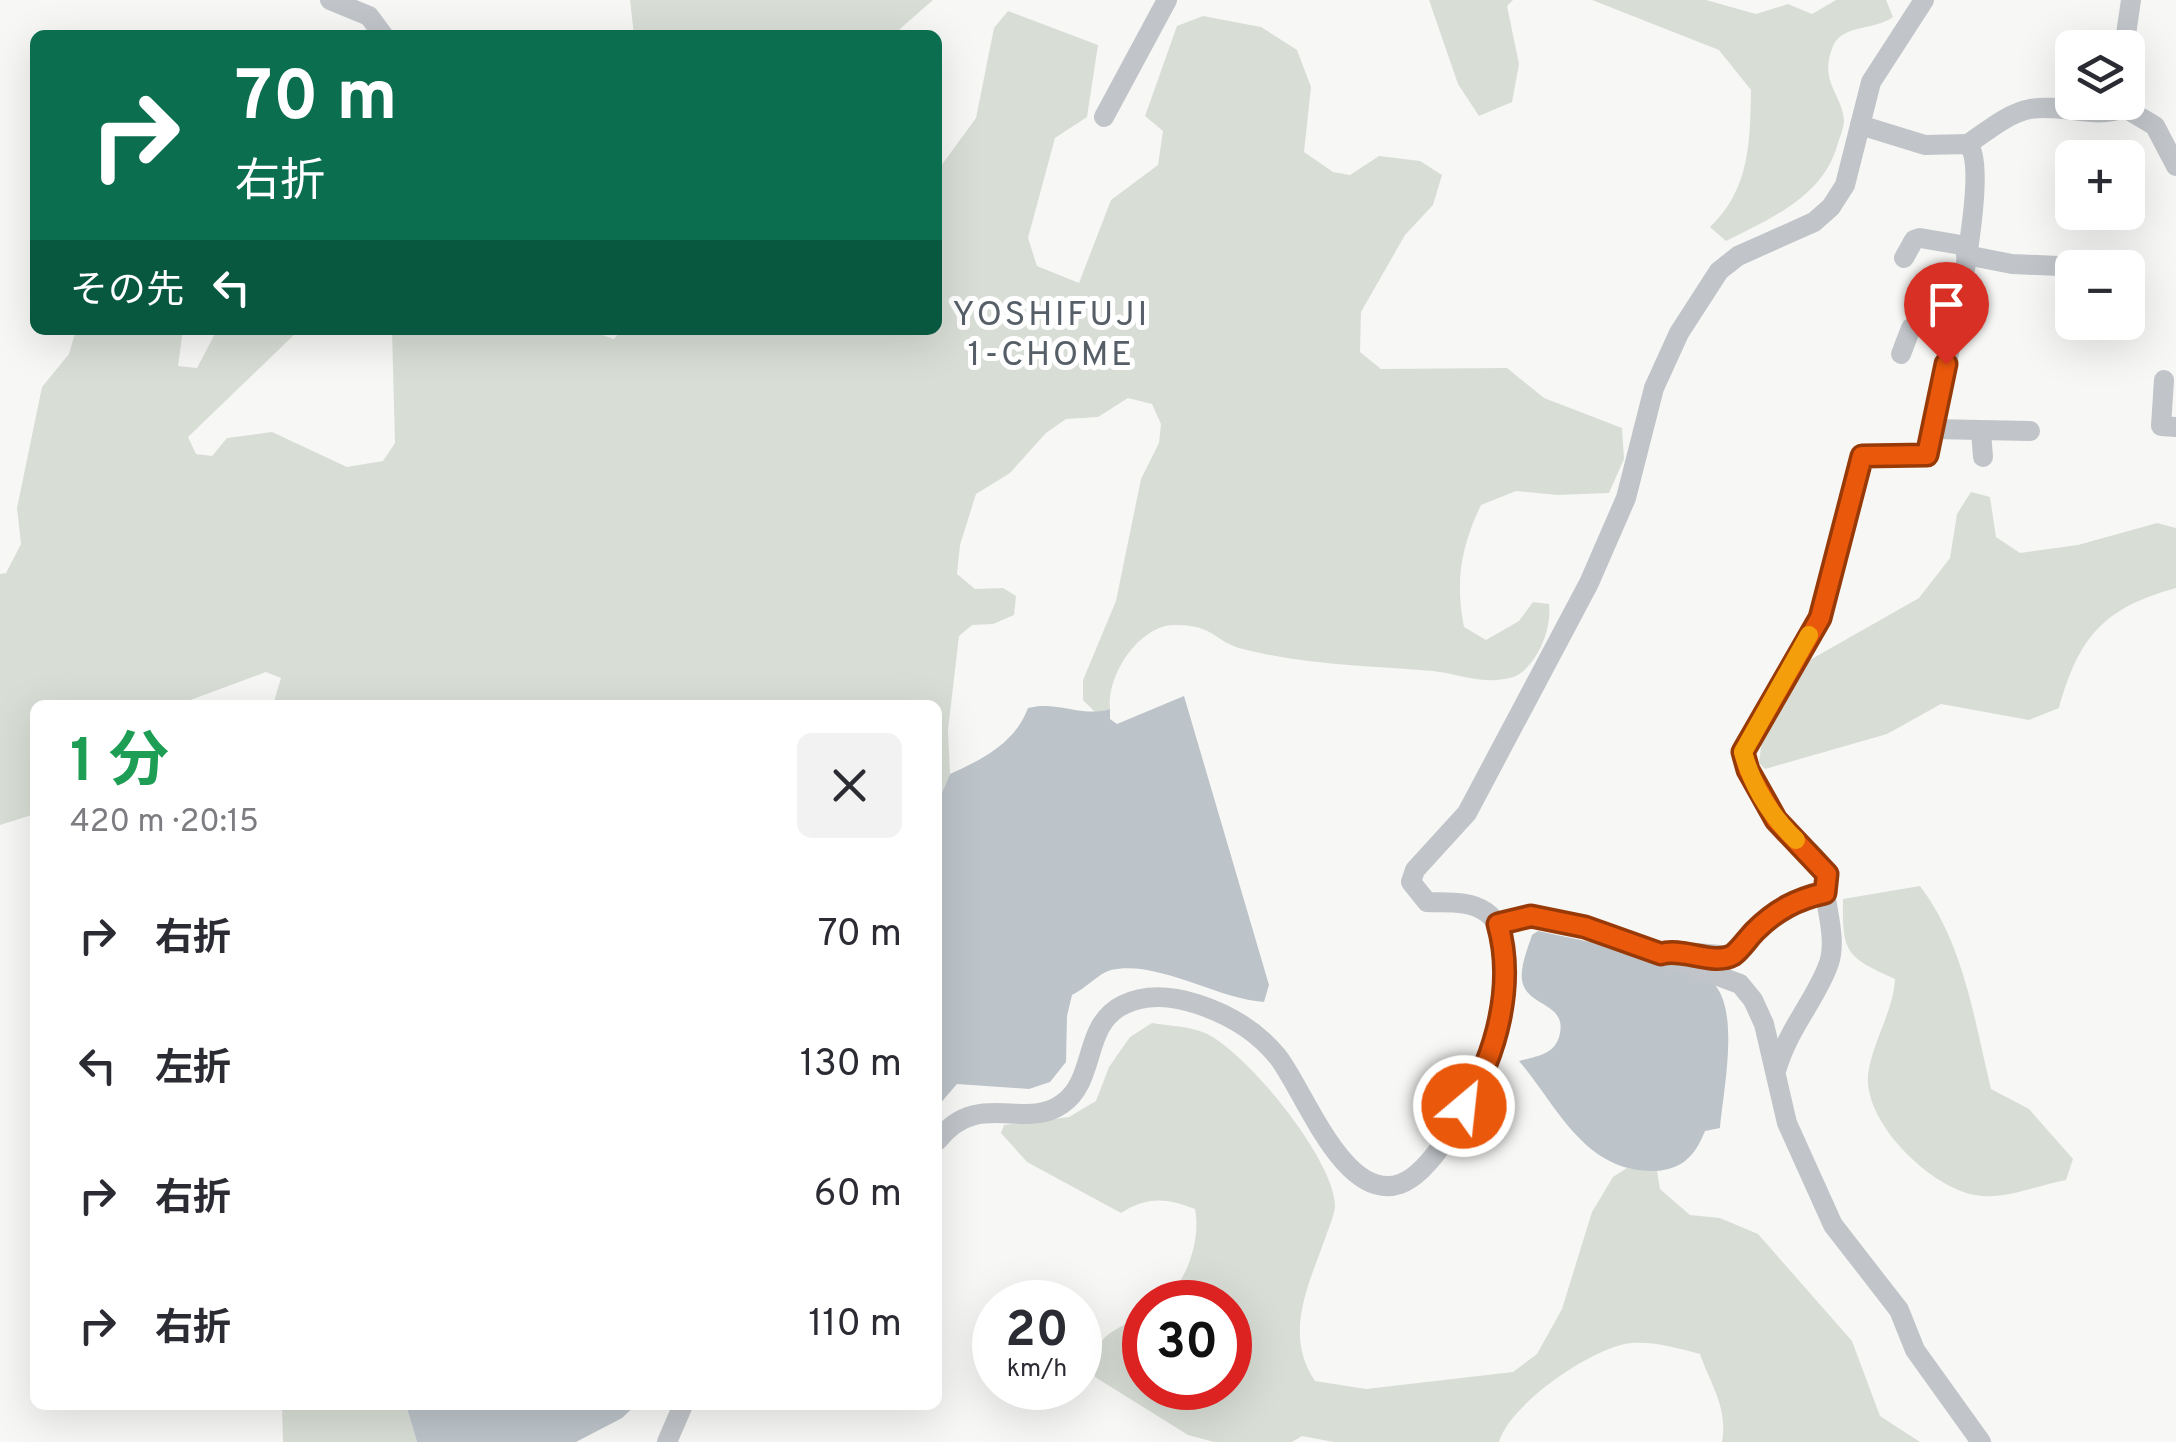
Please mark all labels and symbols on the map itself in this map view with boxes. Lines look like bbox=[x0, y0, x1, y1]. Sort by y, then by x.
pin bbox=[1904, 262, 1989, 365]
district label: YOSHIFUJI 1-CHOME bbox=[952, 294, 1150, 378]
position arrow bbox=[1412, 1054, 1516, 1158]
speed limit sign: 30 bbox=[1122, 1280, 1252, 1410]

